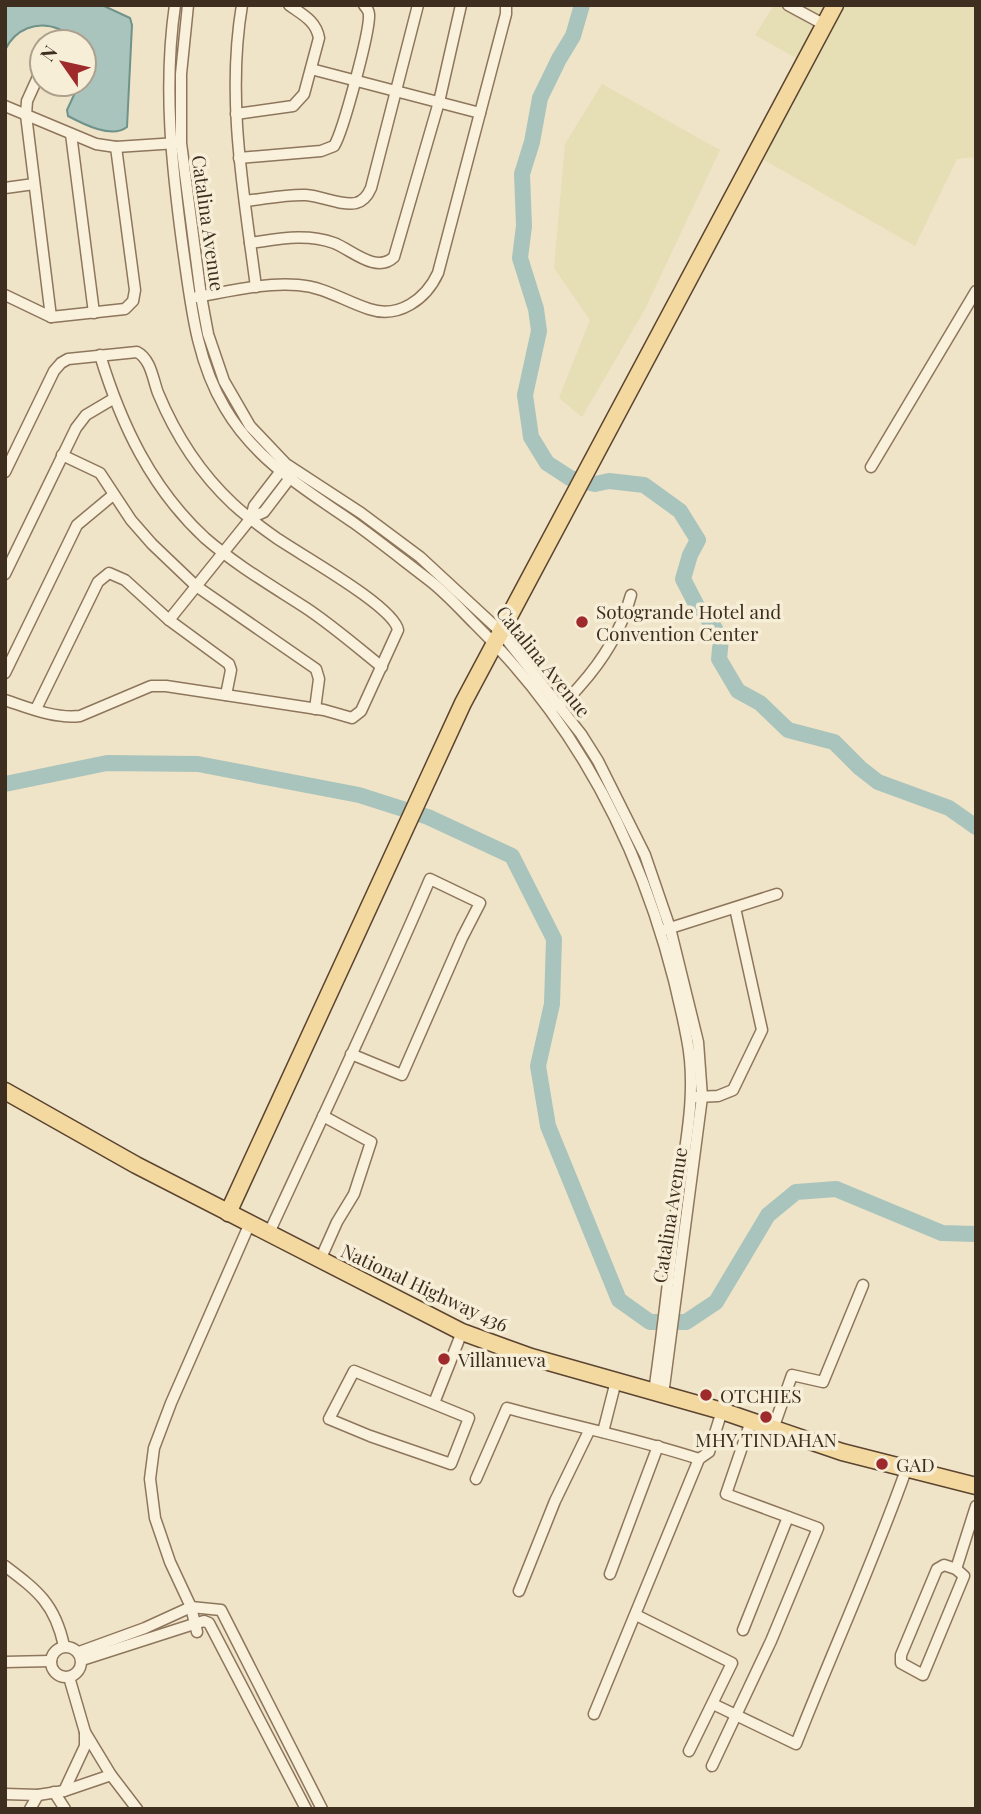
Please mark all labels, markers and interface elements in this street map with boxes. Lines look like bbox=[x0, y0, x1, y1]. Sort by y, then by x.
north arrow bbox=[28, 28, 98, 98]
text: N bbox=[33, 40, 63, 66]
street label: Catalina Avenue bbox=[187, 153, 231, 293]
place label: Sotogrande Hotel and Convention Center bbox=[596, 598, 781, 646]
street label: Catalina Avenue bbox=[491, 600, 597, 722]
marker: Sotogrande Hotel and Convention Center bbox=[574, 614, 590, 630]
street label: Catalina Avenue bbox=[645, 1145, 693, 1285]
street label: National Highway 436 bbox=[337, 1237, 513, 1337]
place label: Villanueva bbox=[457, 1346, 546, 1372]
marker: Villanueva bbox=[436, 1351, 452, 1367]
place label: OTCHIES bbox=[720, 1382, 802, 1408]
marker: OTCHIES bbox=[698, 1387, 714, 1403]
marker: MHY TINDAHAN bbox=[758, 1409, 774, 1425]
place label: MHY TINDAHAN bbox=[695, 1426, 837, 1452]
place label: GAD bbox=[896, 1451, 935, 1477]
marker: GAD bbox=[874, 1456, 890, 1472]

